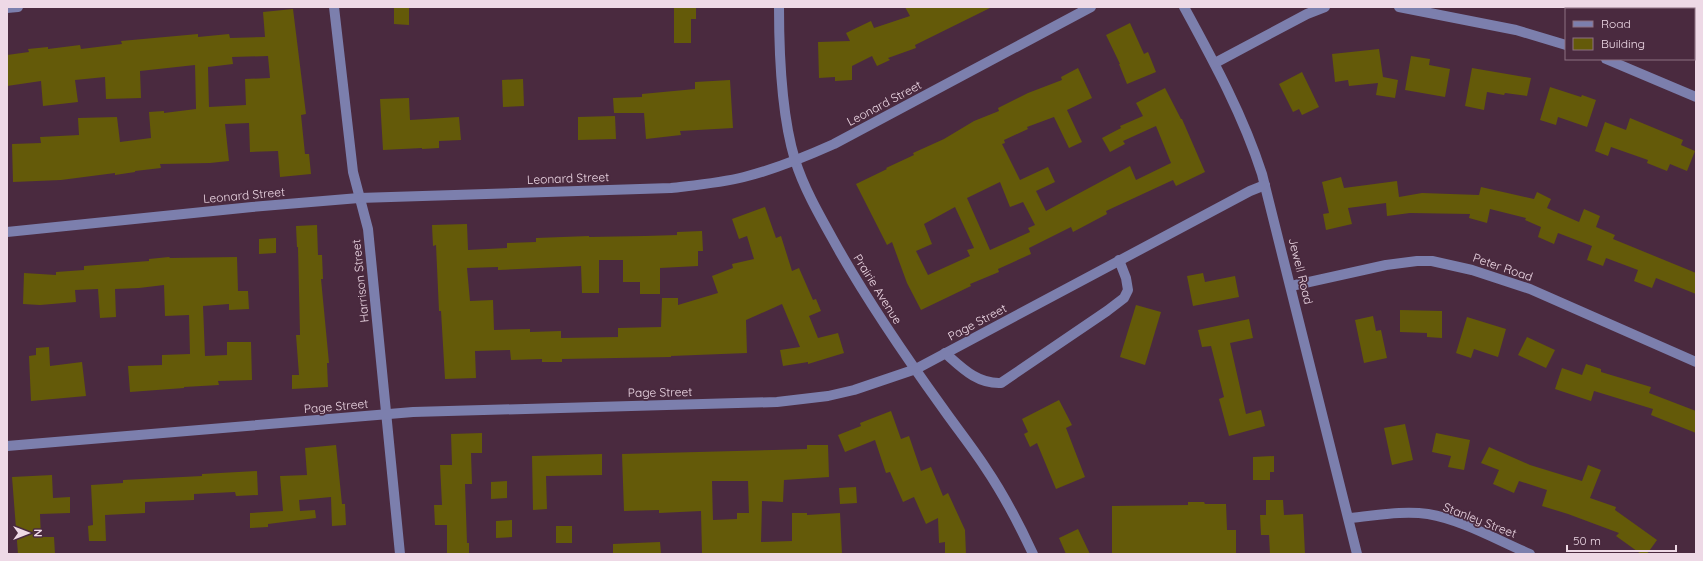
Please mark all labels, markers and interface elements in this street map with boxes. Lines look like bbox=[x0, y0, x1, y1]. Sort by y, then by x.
legend bbox=[1565, 8, 1695, 60]
text: Road bbox=[1601, 16, 1631, 31]
text: Building bbox=[1601, 36, 1645, 51]
street label: Leonard Street bbox=[844, 77, 924, 129]
street label: Leonard Street bbox=[527, 169, 609, 187]
street label: Leonard Street bbox=[202, 184, 286, 206]
street label: Jewell Road bbox=[1285, 236, 1317, 306]
street label: Harrison Street bbox=[348, 239, 372, 323]
street label: Peter Road bbox=[1471, 250, 1535, 284]
street label: Prairie Avenue bbox=[851, 251, 906, 327]
street label: Page Street bbox=[945, 300, 1009, 344]
street label: Page Street bbox=[628, 384, 692, 400]
street label: Page Street bbox=[303, 396, 369, 416]
street label: Stanley Street bbox=[1441, 499, 1519, 541]
north arrow bbox=[8, 513, 48, 553]
scale bar bbox=[1567, 527, 1676, 553]
text: N bbox=[31, 529, 45, 537]
text: 50 m bbox=[1573, 533, 1601, 548]

